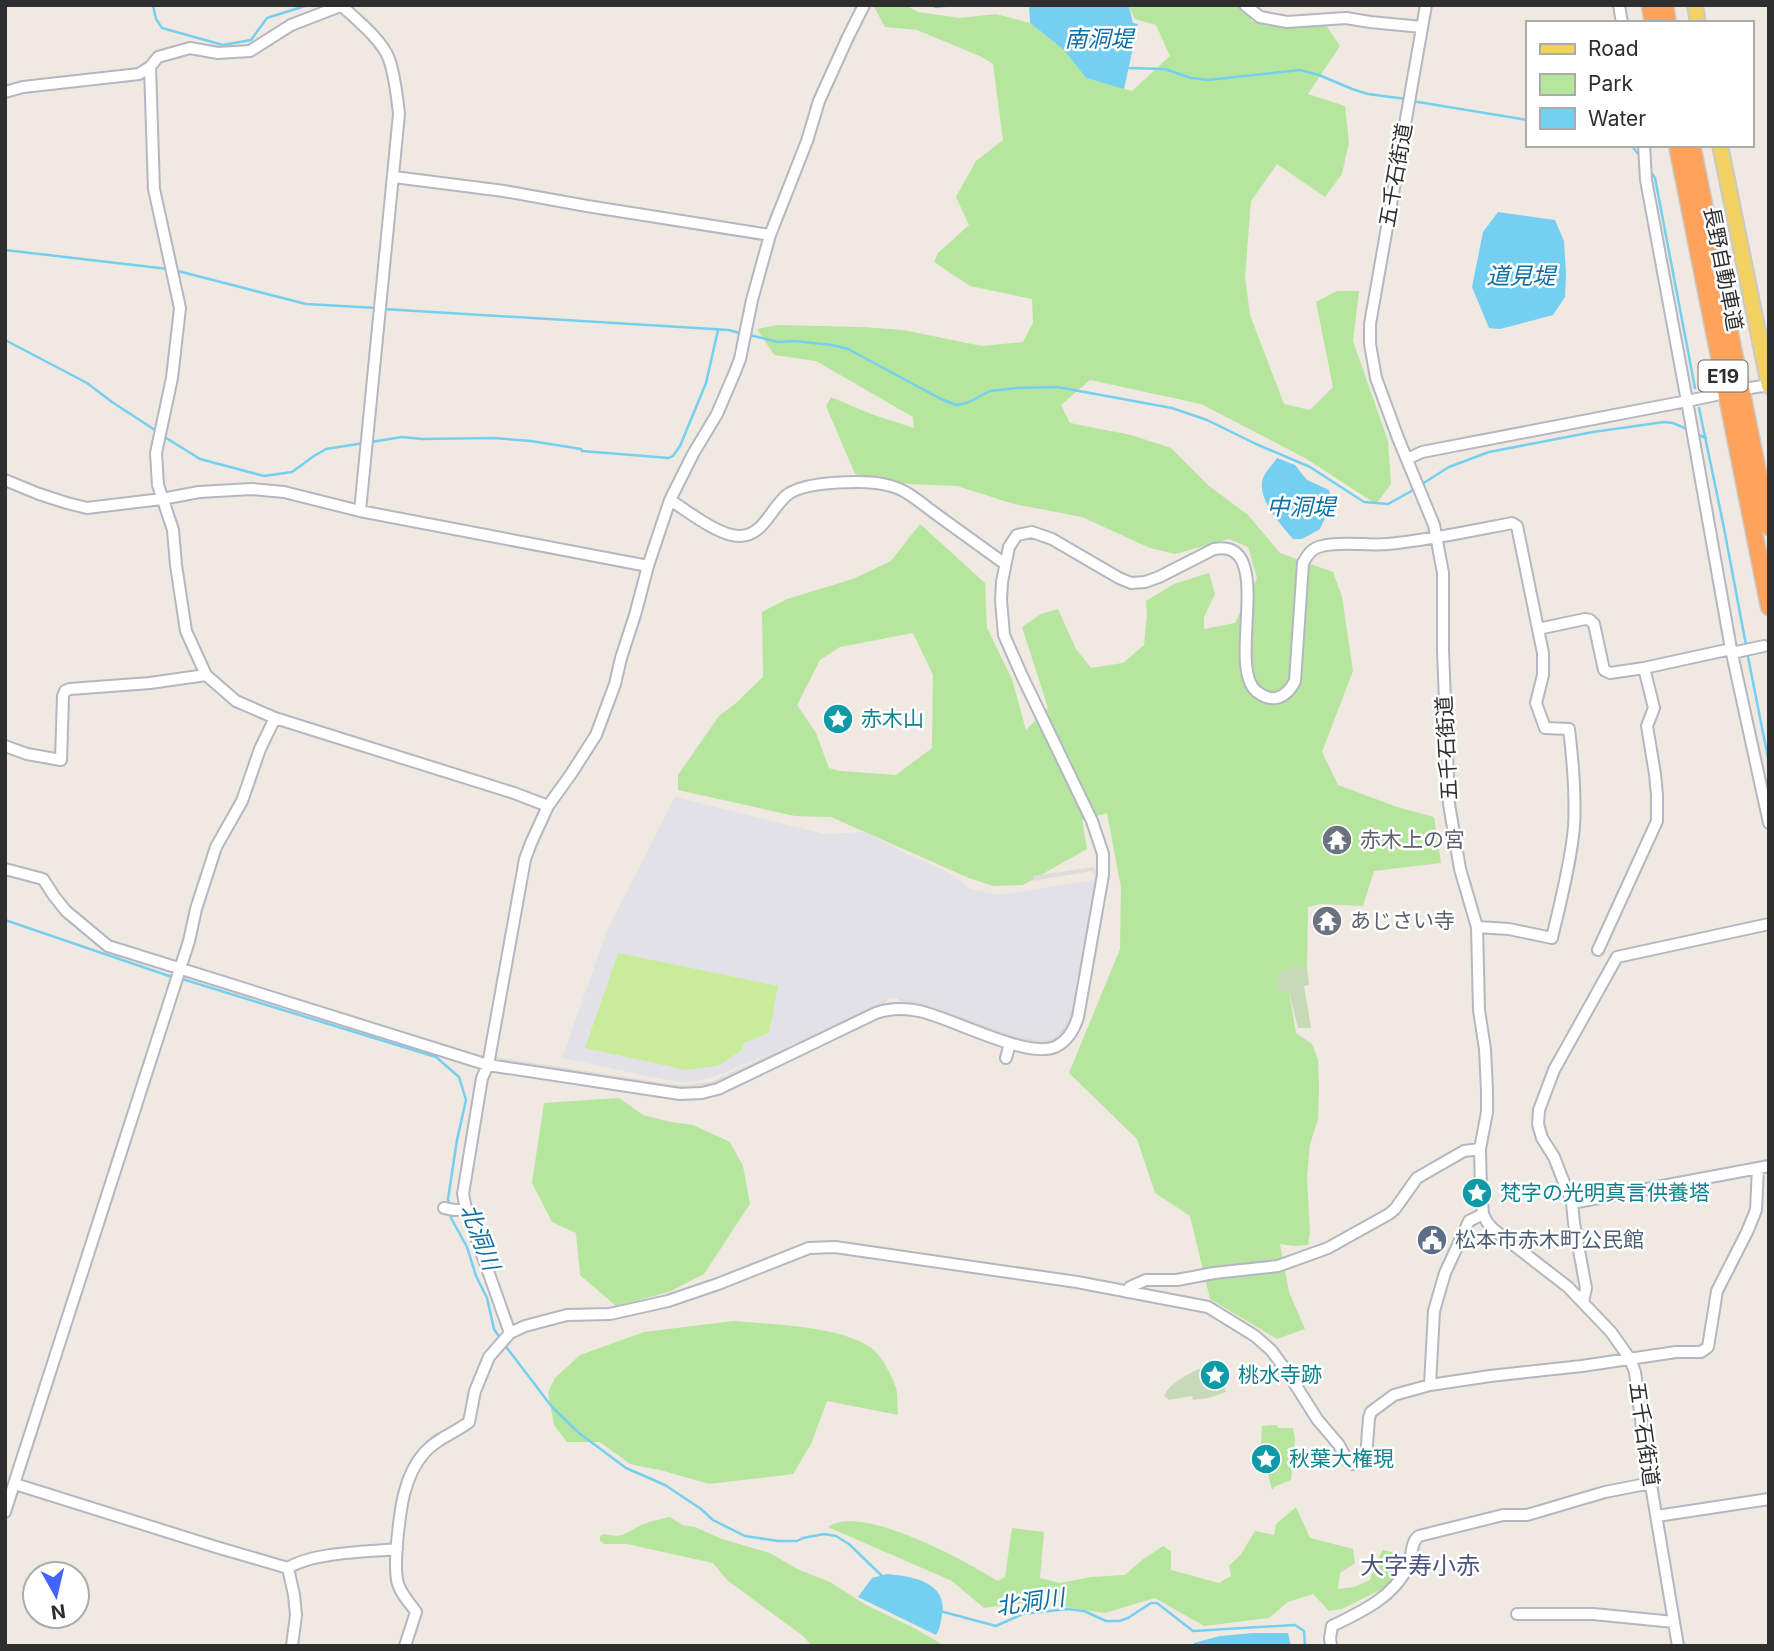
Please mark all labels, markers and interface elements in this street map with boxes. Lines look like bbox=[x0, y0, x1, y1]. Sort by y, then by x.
legend bbox=[1526, 21, 1753, 147]
water label: 南洞堤 bbox=[1065, 25, 1137, 53]
text: Road bbox=[1588, 36, 1639, 61]
text: Park bbox=[1588, 71, 1633, 96]
text: Water bbox=[1588, 106, 1646, 131]
street label: 五千石街道 bbox=[1374, 121, 1417, 229]
street label: 長野自動車道 bbox=[1699, 205, 1748, 333]
water label: 道見堤 bbox=[1487, 262, 1559, 290]
road number: E19 bbox=[1698, 360, 1748, 392]
water label: 中洞堤 bbox=[1267, 493, 1339, 521]
street label: 五千石街道 bbox=[1431, 695, 1462, 801]
place icon: 赤木山 bbox=[821, 702, 855, 736]
place label: 赤木山 bbox=[861, 706, 924, 731]
temple icon: 赤木上の宮 bbox=[1320, 823, 1354, 857]
place label: 赤木上の宮 bbox=[1360, 827, 1465, 852]
temple icon: あじさい寺 bbox=[1310, 904, 1344, 938]
place label: あじさい寺 bbox=[1350, 908, 1455, 933]
place icon: 梵字の光明真言供養塔 bbox=[1460, 1176, 1494, 1210]
place label: 梵字の光明真言供養塔 bbox=[1500, 1180, 1710, 1205]
water label: 北洞川 bbox=[455, 1200, 507, 1277]
public building icon: 松本市赤木町公民館 bbox=[1415, 1223, 1449, 1257]
place label: 松本市赤木町公民館 bbox=[1455, 1227, 1644, 1252]
place icon: 桃水寺跡 bbox=[1198, 1358, 1232, 1392]
place label: 桃水寺跡 bbox=[1238, 1362, 1322, 1387]
street label: 五千石街道 bbox=[1625, 1380, 1664, 1488]
place icon: 秋葉大権現 bbox=[1249, 1442, 1283, 1476]
place label: 秋葉大権現 bbox=[1289, 1446, 1394, 1471]
district label: 大字寿小赤 bbox=[1360, 1551, 1480, 1580]
north arrow bbox=[21, 1560, 91, 1630]
water label: 北洞川 bbox=[994, 1583, 1069, 1621]
text: N bbox=[50, 1599, 67, 1624]

